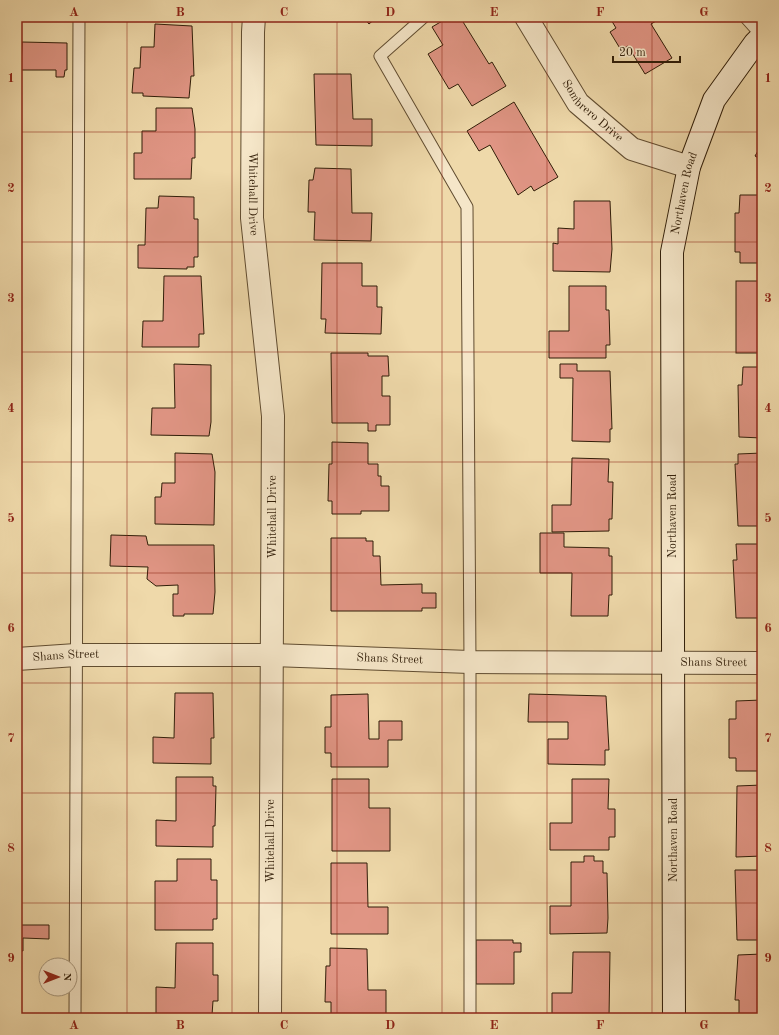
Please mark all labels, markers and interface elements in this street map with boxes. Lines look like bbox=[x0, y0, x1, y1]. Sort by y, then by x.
text: A bbox=[69, 6, 79, 19]
text: B bbox=[175, 6, 185, 19]
text: C bbox=[280, 6, 288, 19]
text: D bbox=[385, 6, 395, 19]
text: E bbox=[490, 6, 499, 19]
text: F bbox=[596, 6, 605, 19]
text: G bbox=[699, 6, 709, 19]
scale bar bbox=[613, 38, 680, 64]
text: 20 m bbox=[619, 47, 646, 59]
text: 1 bbox=[7, 72, 15, 85]
text: 1 bbox=[764, 72, 772, 85]
street label: Sombrero Drive bbox=[559, 78, 626, 145]
street label: Northaven Road bbox=[670, 150, 700, 236]
street label: Whitehall Drive bbox=[246, 152, 260, 237]
text: 2 bbox=[7, 182, 15, 195]
text: 2 bbox=[764, 182, 772, 195]
text: 3 bbox=[7, 292, 15, 305]
text: 3 bbox=[764, 292, 772, 305]
text: 4 bbox=[7, 402, 15, 415]
text: 4 bbox=[764, 402, 772, 415]
street label: Northaven Road bbox=[667, 474, 679, 558]
street label: Whitehall Drive bbox=[267, 475, 279, 559]
text: 5 bbox=[7, 512, 15, 525]
text: 5 bbox=[764, 512, 772, 525]
text: 6 bbox=[7, 622, 15, 635]
text: 6 bbox=[764, 622, 772, 635]
street label: Shans Street bbox=[32, 649, 99, 664]
street label: Shans Street bbox=[356, 652, 423, 666]
street label: Shans Street bbox=[680, 657, 747, 669]
text: 7 bbox=[7, 732, 15, 745]
text: 7 bbox=[764, 732, 772, 745]
street label: Northaven Road bbox=[668, 798, 680, 882]
street label: Whitehall Drive bbox=[265, 799, 277, 883]
text: 8 bbox=[7, 842, 15, 855]
text: 8 bbox=[764, 842, 772, 855]
text: 9 bbox=[7, 952, 15, 965]
text: 9 bbox=[764, 952, 772, 965]
north arrow bbox=[38, 957, 78, 997]
text: N bbox=[61, 973, 72, 982]
text: A bbox=[69, 1019, 79, 1032]
text: B bbox=[175, 1019, 185, 1032]
text: C bbox=[280, 1019, 288, 1032]
text: D bbox=[385, 1019, 395, 1032]
text: E bbox=[490, 1019, 499, 1032]
text: F bbox=[596, 1019, 605, 1032]
text: G bbox=[699, 1019, 709, 1032]

